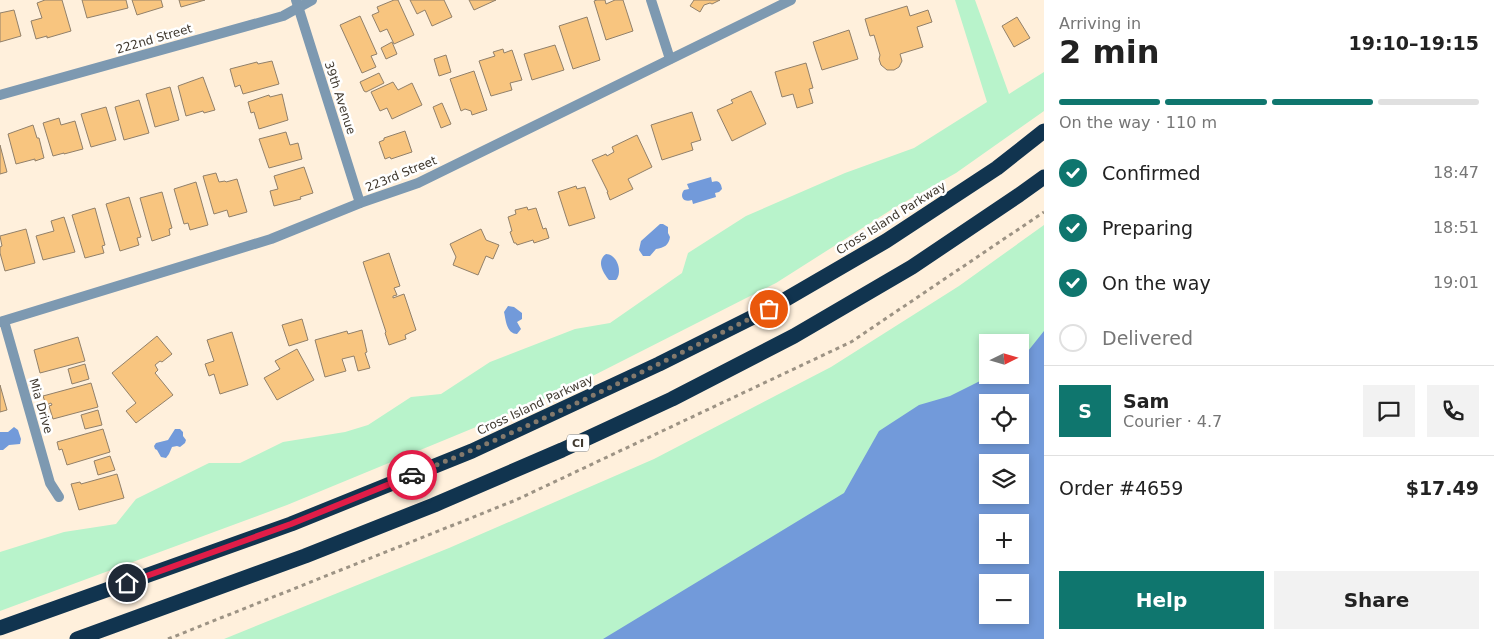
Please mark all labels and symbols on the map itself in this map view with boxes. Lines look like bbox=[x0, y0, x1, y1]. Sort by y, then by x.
street label: 222nd Street bbox=[114, 21, 194, 57]
street label: 39th Avenue bbox=[322, 60, 358, 136]
street label: 223rd Street bbox=[363, 153, 439, 195]
street label: Cross Island Parkway bbox=[834, 179, 948, 257]
pin bbox=[748, 288, 790, 330]
north arrow bbox=[979, 334, 1029, 384]
street label: Cross Island Parkway bbox=[475, 372, 595, 438]
street label: Mia Drive bbox=[26, 377, 56, 435]
road number: CI bbox=[567, 434, 589, 452]
courier bbox=[387, 450, 437, 500]
pin bbox=[106, 562, 148, 604]

